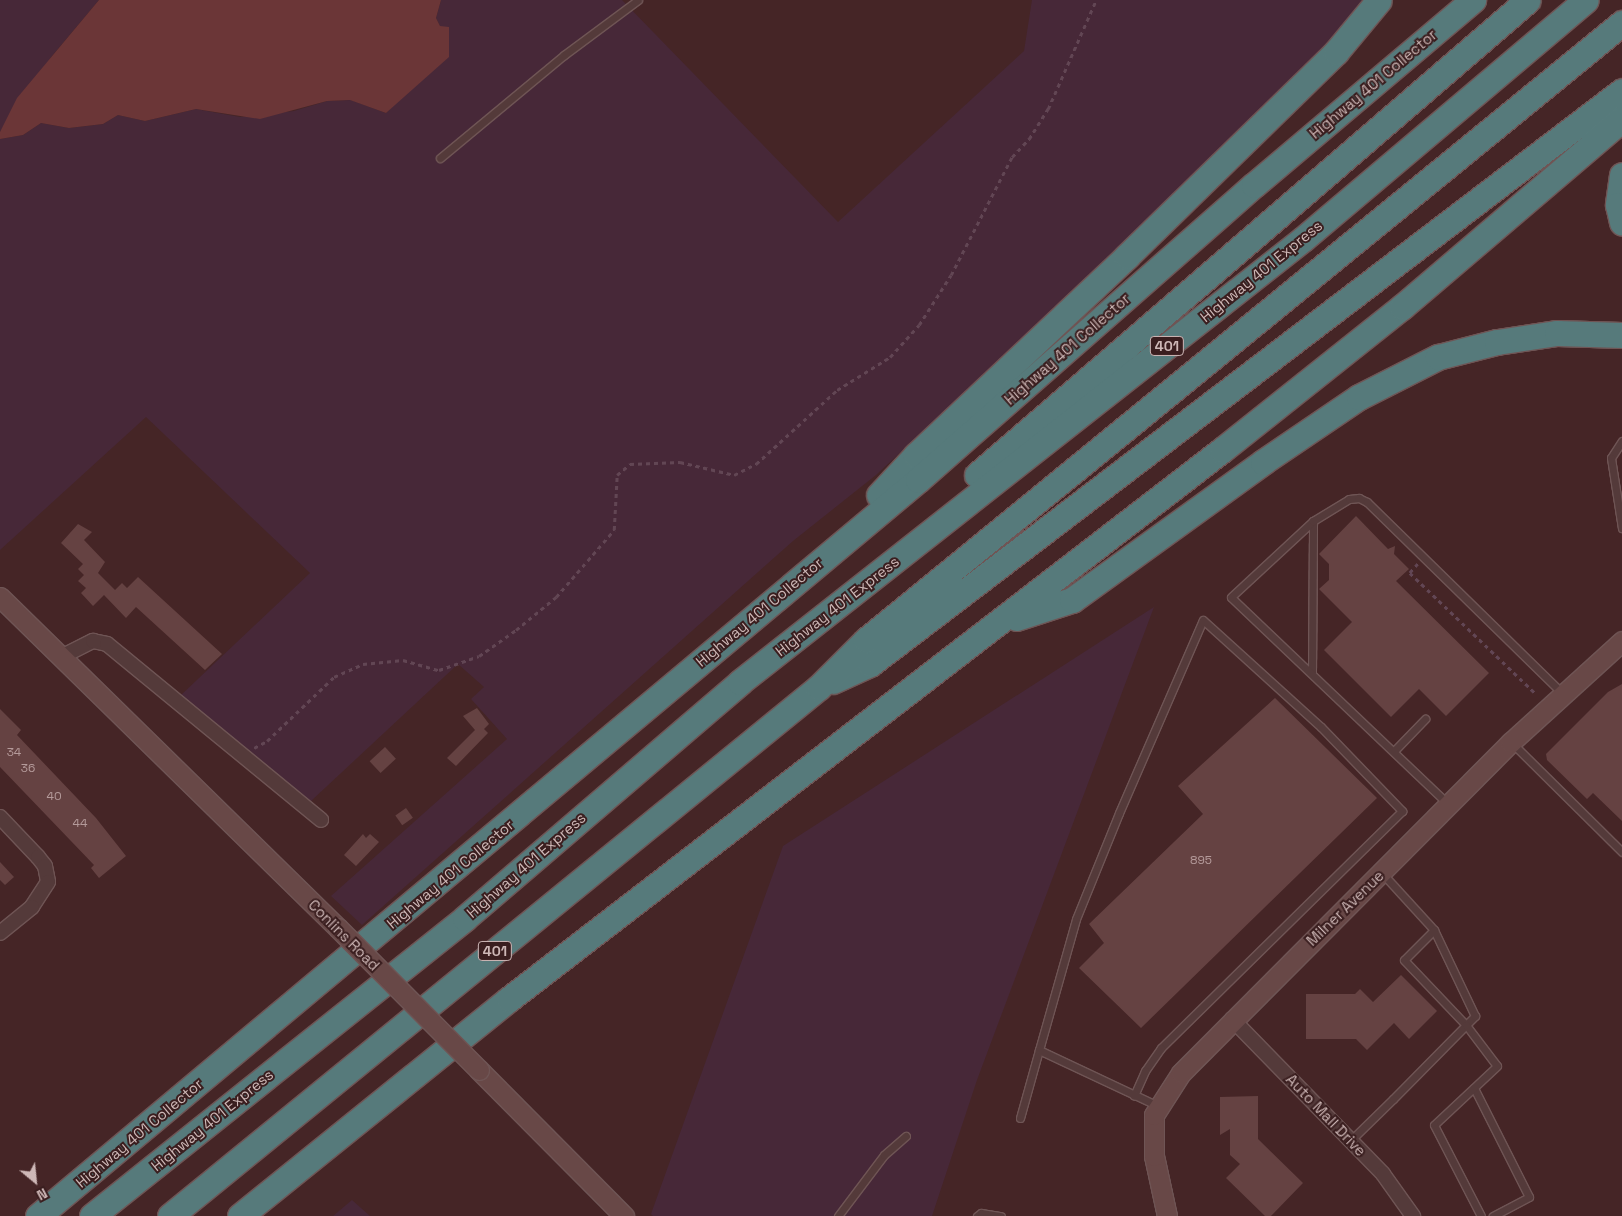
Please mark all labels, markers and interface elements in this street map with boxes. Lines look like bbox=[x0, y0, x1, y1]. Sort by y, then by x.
street label: Highway 401 Collector bbox=[1306, 26, 1440, 142]
street label: Highway 401 Express bbox=[1196, 216, 1326, 326]
street label: Highway 401 Collector bbox=[1001, 290, 1133, 408]
road number: 401 bbox=[1150, 334, 1184, 358]
street label: Highway 401 Express bbox=[772, 552, 902, 660]
street label: Highway 401 Collector bbox=[692, 554, 826, 670]
house number: 34 bbox=[7, 746, 21, 760]
house number: 36 bbox=[21, 762, 35, 776]
house number: 40 bbox=[46, 790, 62, 804]
street label: Highway 401 Express bbox=[463, 808, 589, 922]
street label: Highway 401 Collector bbox=[383, 816, 517, 932]
house number: 44 bbox=[73, 817, 87, 831]
house number: 895 bbox=[1190, 854, 1212, 868]
street label: Milner Avenue bbox=[1302, 866, 1388, 950]
street label: Conlins Road bbox=[305, 896, 383, 974]
road number: 401 bbox=[478, 939, 512, 962]
street label: Highway 401 Express bbox=[147, 1065, 277, 1175]
street label: Auto Mall Drive bbox=[1282, 1070, 1370, 1160]
street label: Highway 401 Collector bbox=[72, 1075, 206, 1191]
north arrow bbox=[10, 1156, 60, 1206]
text: N bbox=[34, 1184, 50, 1204]

